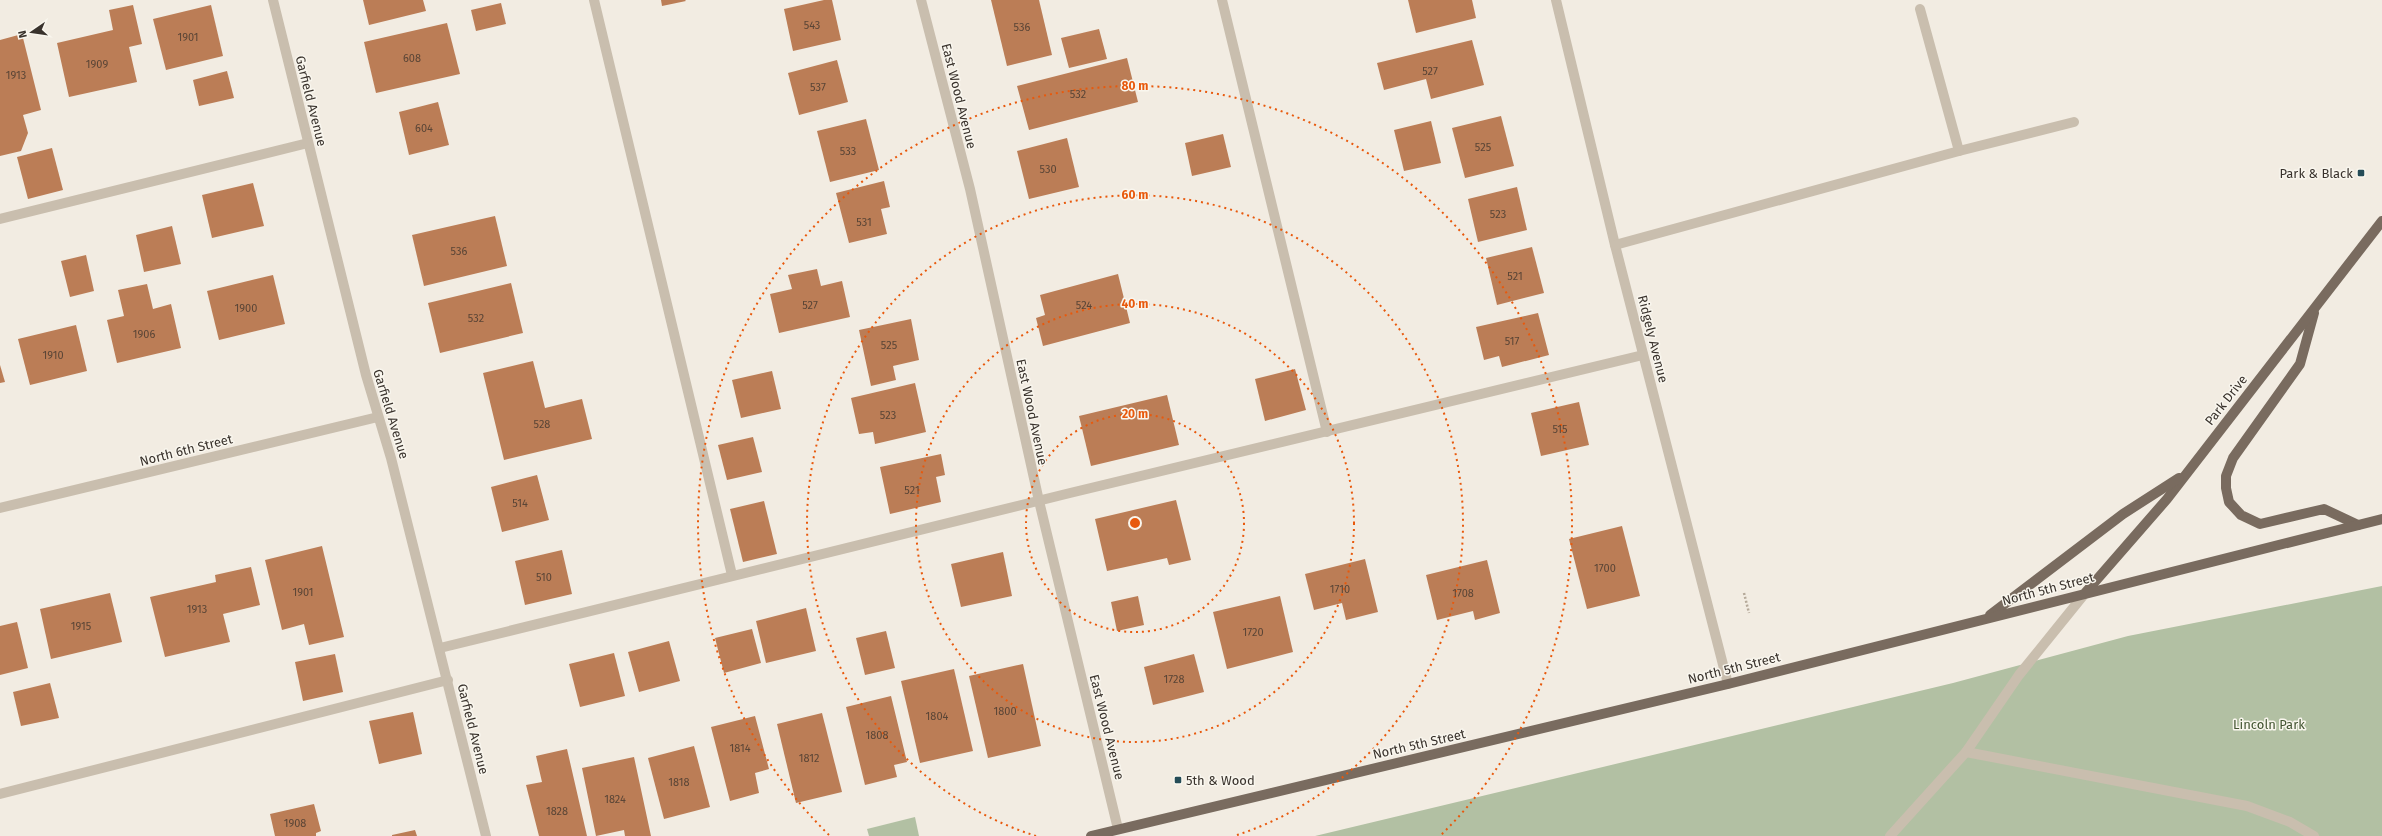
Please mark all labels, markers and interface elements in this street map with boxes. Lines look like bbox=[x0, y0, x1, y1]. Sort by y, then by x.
north arrow bbox=[12, 12, 52, 52]
house number: 543 bbox=[804, 19, 820, 32]
house number: 536 bbox=[1014, 21, 1031, 34]
text: N bbox=[16, 29, 30, 39]
house number: 1901 bbox=[177, 31, 199, 44]
street label: East Wood Avenue bbox=[939, 42, 979, 150]
house number: 608 bbox=[403, 52, 421, 65]
street label: Garfield Avenue bbox=[292, 54, 330, 148]
house number: 1909 bbox=[86, 58, 108, 71]
house number: 527 bbox=[1422, 65, 1438, 78]
house number: 1913 bbox=[6, 69, 26, 82]
text: 80 m bbox=[1122, 79, 1148, 93]
house number: 537 bbox=[810, 81, 826, 94]
house number: 532 bbox=[1070, 88, 1086, 101]
house number: 604 bbox=[415, 122, 433, 135]
house number: 525 bbox=[1475, 141, 1492, 154]
house number: 533 bbox=[840, 145, 856, 158]
house number: 530 bbox=[1039, 163, 1057, 176]
place label: Park & Black bbox=[2279, 166, 2353, 181]
marker: Park & Black bbox=[2356, 168, 2366, 178]
text: 60 m bbox=[1122, 188, 1148, 202]
house number: 523 bbox=[1490, 208, 1506, 221]
house number: 531 bbox=[856, 216, 872, 229]
house number: 536 bbox=[451, 245, 468, 258]
house number: 521 bbox=[1507, 270, 1523, 283]
street label: Ridgely Avenue bbox=[1635, 294, 1671, 384]
text: 40 m bbox=[1122, 297, 1148, 311]
house number: 527 bbox=[802, 299, 818, 312]
house number: 524 bbox=[1076, 299, 1092, 312]
house number: 1900 bbox=[235, 302, 257, 315]
house number: 532 bbox=[468, 312, 484, 325]
house number: 1906 bbox=[133, 328, 155, 341]
house number: 517 bbox=[1505, 335, 1519, 348]
house number: 525 bbox=[881, 339, 898, 352]
house number: 1910 bbox=[42, 349, 64, 362]
street label: East Wood Avenue bbox=[1013, 358, 1051, 466]
street label: Garfield Avenue bbox=[370, 367, 412, 461]
street label: Park Drive bbox=[2202, 372, 2250, 428]
text: 20 m bbox=[1122, 407, 1148, 421]
house number: 523 bbox=[880, 409, 896, 422]
house number: 528 bbox=[534, 418, 550, 431]
house number: 515 bbox=[1552, 423, 1568, 436]
street label: North 6th Street bbox=[138, 431, 234, 469]
house number: 521 bbox=[904, 484, 920, 497]
house number: 514 bbox=[512, 497, 528, 510]
centre of rings bbox=[1128, 516, 1142, 530]
house number: 1700 bbox=[1594, 562, 1616, 575]
street label: North 5th Street bbox=[2000, 569, 2096, 608]
house number: 510 bbox=[536, 571, 552, 584]
house number: 1710 bbox=[1330, 583, 1350, 596]
house number: 1901 bbox=[292, 586, 314, 599]
house number: 1708 bbox=[1452, 587, 1474, 600]
house number: 1913 bbox=[187, 603, 207, 616]
house number: 1915 bbox=[71, 620, 92, 633]
house number: 1720 bbox=[1242, 626, 1264, 639]
street label: North 5th Street bbox=[1686, 649, 1782, 687]
street label: East Wood Avenue bbox=[1087, 673, 1127, 781]
house number: 1728 bbox=[1164, 673, 1185, 686]
street label: Garfield Avenue bbox=[454, 682, 492, 776]
house number: 1800 bbox=[993, 705, 1017, 718]
house number: 1804 bbox=[926, 710, 949, 723]
park label: Lincoln Park bbox=[2233, 717, 2305, 732]
street label: North 5th Street bbox=[1371, 726, 1467, 762]
house number: 1808 bbox=[865, 729, 889, 742]
house number: 1814 bbox=[729, 742, 751, 755]
house number: 1812 bbox=[799, 752, 819, 765]
place label: 5th & Wood bbox=[1186, 773, 1255, 788]
marker: 5th & Wood bbox=[1173, 775, 1183, 785]
house number: 1818 bbox=[668, 776, 690, 789]
house number: 1824 bbox=[604, 793, 626, 806]
house number: 1828 bbox=[546, 805, 568, 818]
house number: 1908 bbox=[284, 817, 306, 830]

